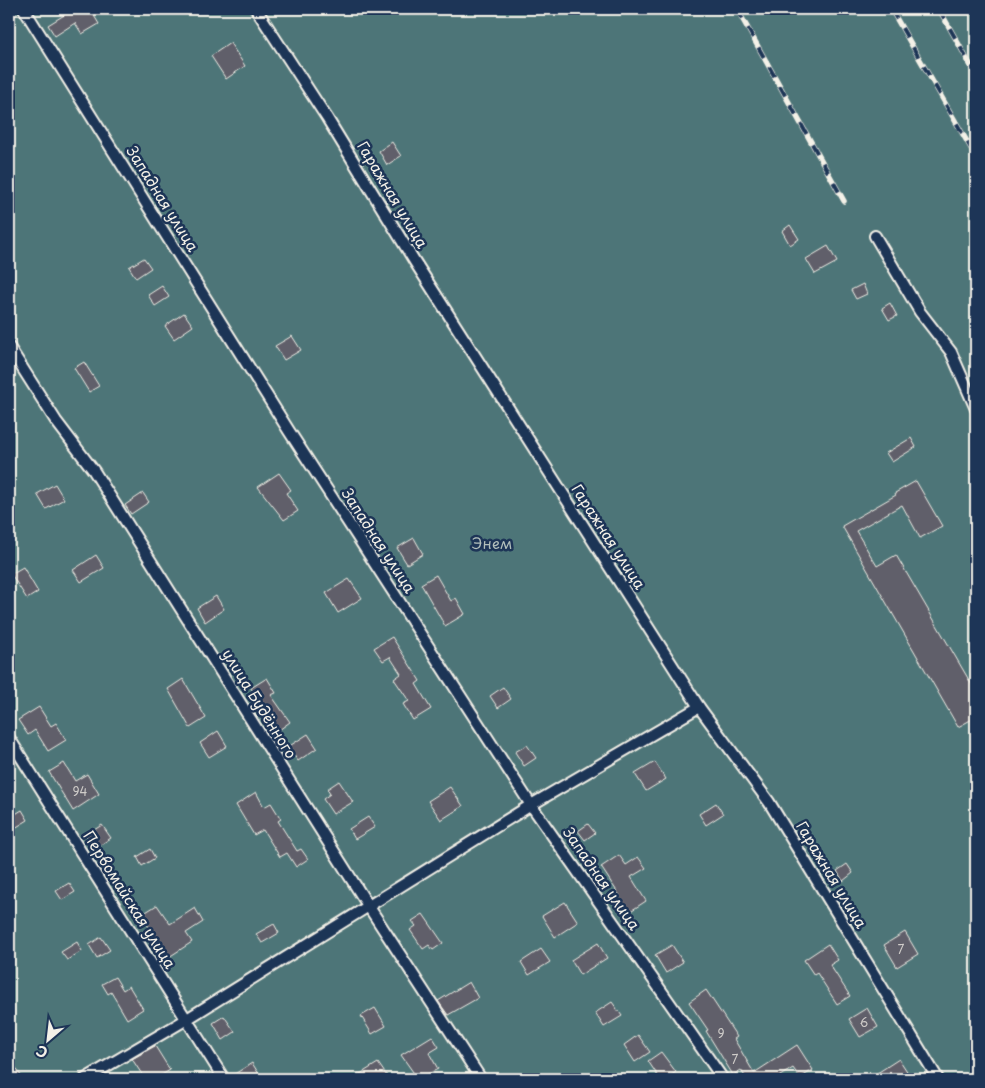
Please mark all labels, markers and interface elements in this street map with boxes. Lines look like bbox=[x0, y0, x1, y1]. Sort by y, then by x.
street label: Гаражная улица bbox=[352, 136, 435, 253]
street label: Западная улица bbox=[121, 141, 205, 256]
street label: Гаражная улица bbox=[567, 479, 652, 594]
street label: Западная улица bbox=[337, 483, 422, 598]
park label: Энем bbox=[472, 531, 512, 554]
street label: улица Будённого bbox=[217, 644, 303, 763]
house number: 94 bbox=[73, 782, 88, 800]
street label: Гаражная улица bbox=[791, 816, 874, 933]
street label: Западная улица bbox=[558, 822, 647, 935]
street label: Первомайская улица bbox=[78, 826, 182, 973]
house number: 7 bbox=[898, 940, 905, 958]
house number: 6 bbox=[860, 1013, 868, 1031]
north arrow bbox=[22, 1016, 72, 1066]
house number: 9 bbox=[717, 1024, 725, 1042]
text: С bbox=[32, 1040, 51, 1064]
house number: 7 bbox=[732, 1050, 739, 1068]

